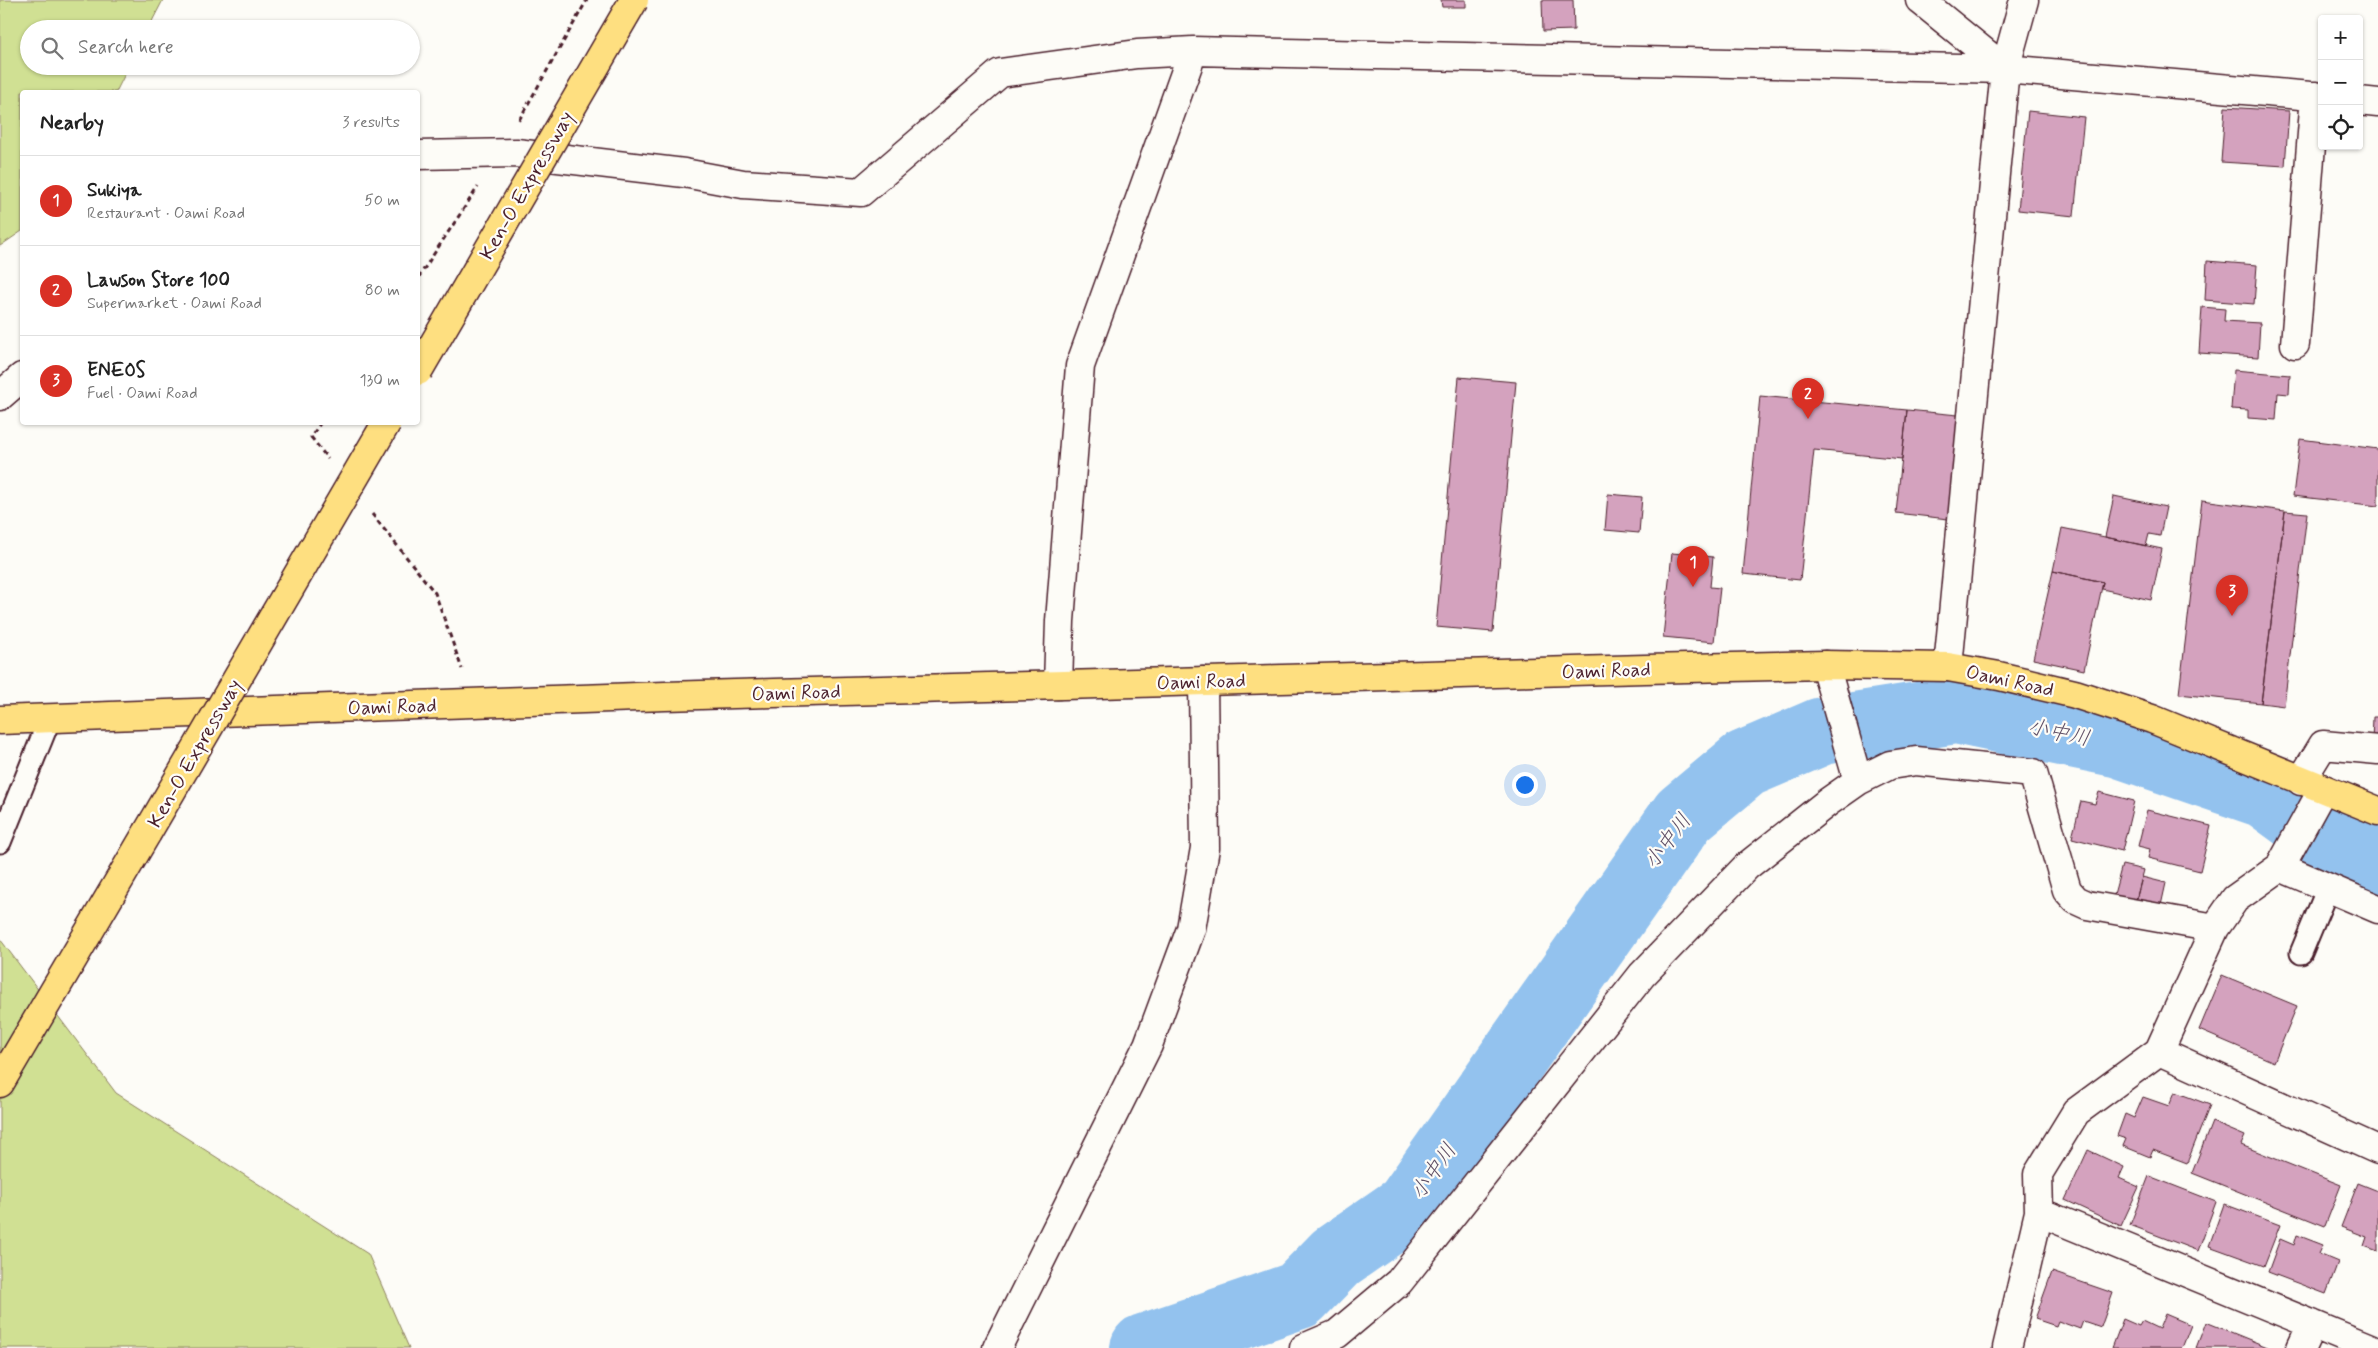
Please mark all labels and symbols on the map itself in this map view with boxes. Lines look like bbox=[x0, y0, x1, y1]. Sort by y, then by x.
street label: Ken-O Expressway bbox=[474, 106, 581, 265]
pin: 2 bbox=[1792, 378, 1824, 419]
pin: 1 bbox=[1677, 546, 1709, 587]
pin: 3 bbox=[2216, 575, 2248, 616]
street label: Oami Road bbox=[1561, 656, 1651, 687]
street label: Oami Road bbox=[1963, 659, 2056, 704]
street label: Oami Road bbox=[1156, 667, 1246, 698]
street label: Ken-O Expressway bbox=[142, 674, 249, 833]
street label: Oami Road bbox=[751, 678, 841, 709]
street label: Oami Road bbox=[347, 692, 437, 723]
water label: 小中川 bbox=[2025, 713, 2093, 753]
your location bbox=[1512, 772, 1538, 798]
water label: 小中川 bbox=[1638, 808, 1698, 875]
water label: 小中川 bbox=[1404, 1138, 1463, 1205]

